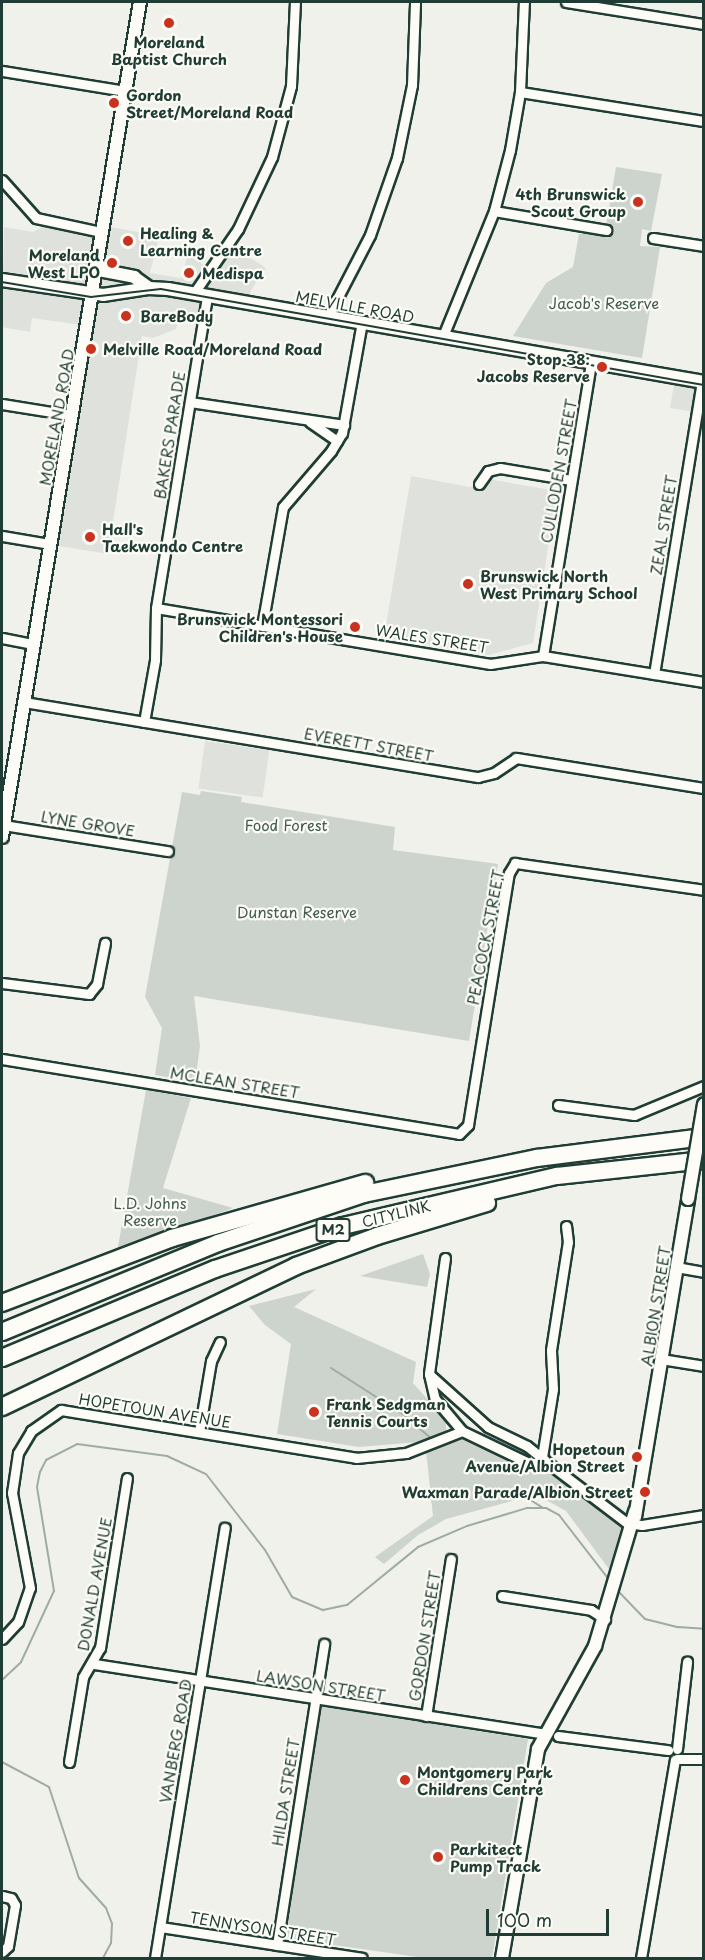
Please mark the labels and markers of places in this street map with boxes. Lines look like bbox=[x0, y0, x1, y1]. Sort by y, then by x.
marker: Moreland Baptist Church bbox=[162, 16, 176, 30]
place label: Moreland Baptist Church bbox=[111, 32, 227, 67]
place label: Gordon Street/Moreland Road bbox=[126, 85, 295, 120]
marker: Gordon Street/Moreland Road bbox=[107, 96, 121, 110]
place label: 4th Brunswick Scout Group bbox=[515, 184, 626, 219]
marker: 4th Brunswick Scout Group bbox=[631, 195, 645, 209]
place label: Healing & Learning Centre bbox=[140, 223, 262, 258]
marker: Healing & Learning Centre bbox=[121, 234, 135, 248]
place label: Moreland West LPO bbox=[27, 245, 100, 280]
marker: Moreland West LPO bbox=[105, 256, 119, 270]
marker: Medispa bbox=[180, 264, 198, 282]
place label: Medispa bbox=[202, 264, 264, 282]
marker: BareBody bbox=[117, 307, 135, 325]
place label: BareBody bbox=[140, 307, 213, 325]
place label: Melville Road/Moreland Road bbox=[103, 340, 323, 358]
marker: Melville Road/Moreland Road bbox=[84, 342, 98, 356]
place label: Stop 38: Jacobs Reserve bbox=[476, 349, 590, 384]
marker: Stop 38: Jacobs Reserve bbox=[595, 360, 609, 374]
place label: Hall's Taekwondo Centre bbox=[102, 519, 243, 554]
marker: Hall's Taekwondo Centre bbox=[83, 530, 97, 544]
place label: Brunswick North West Primary School bbox=[480, 566, 639, 601]
marker: Brunswick North West Primary School bbox=[461, 577, 475, 591]
place label: Brunswick Montessori Children's House bbox=[176, 609, 343, 644]
marker: Brunswick Montessori Children's House bbox=[348, 620, 362, 634]
place label: Frank Sedgman Tennis Courts bbox=[326, 1394, 445, 1429]
marker: Frank Sedgman Tennis Courts bbox=[307, 1405, 321, 1419]
place label: Hopetoun Avenue/Albion Street bbox=[465, 1439, 625, 1474]
marker: Hopetoun Avenue/Albion Street bbox=[630, 1450, 644, 1464]
place label: Waxman Parade/Albion Street bbox=[402, 1483, 633, 1501]
marker: Waxman Parade/Albion Street bbox=[638, 1485, 652, 1499]
place label: Montgomery Park Childrens Centre bbox=[417, 1762, 553, 1797]
marker: Montgomery Park Childrens Centre bbox=[398, 1773, 412, 1787]
place label: Parkitect Pump Track bbox=[450, 1839, 541, 1874]
marker: Parkitect Pump Track bbox=[431, 1850, 445, 1864]

